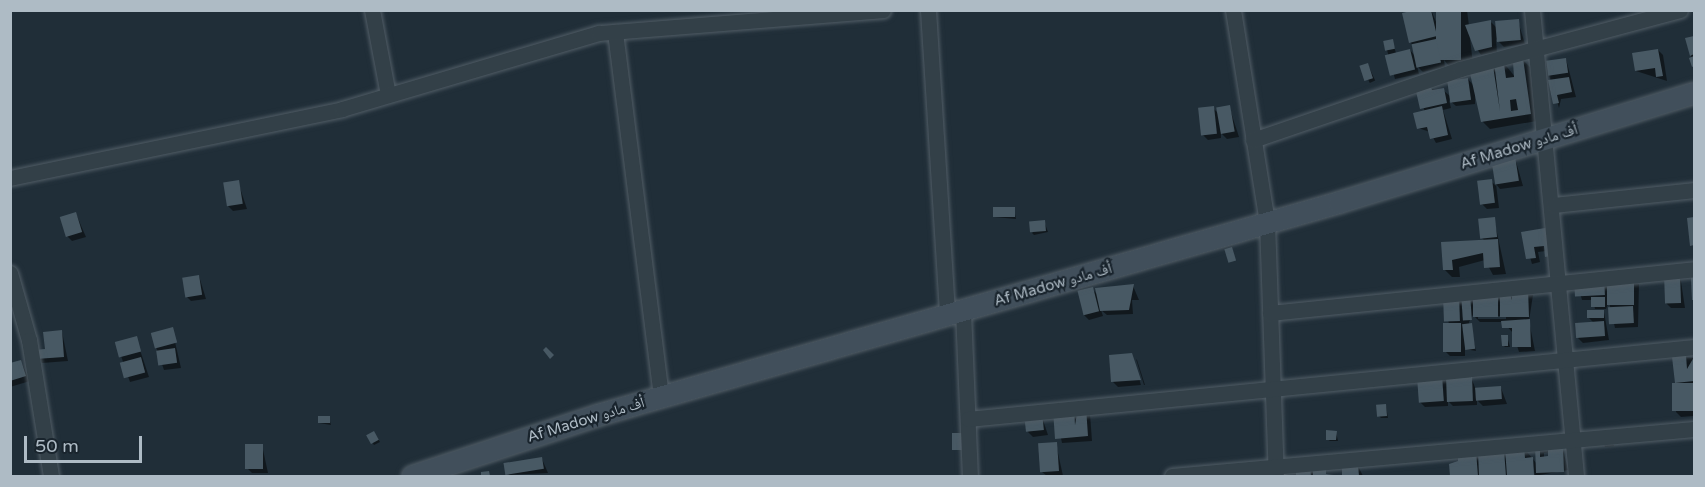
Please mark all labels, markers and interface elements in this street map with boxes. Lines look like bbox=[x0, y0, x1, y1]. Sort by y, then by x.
street label: Af Madow أف مادو bbox=[1458, 121, 1580, 173]
street label: Af Madow أف مادو bbox=[992, 260, 1114, 310]
street label: Af Madow أف مادو bbox=[525, 394, 647, 446]
scale bar bbox=[27, 424, 146, 462]
text: 50 m bbox=[35, 435, 79, 457]

